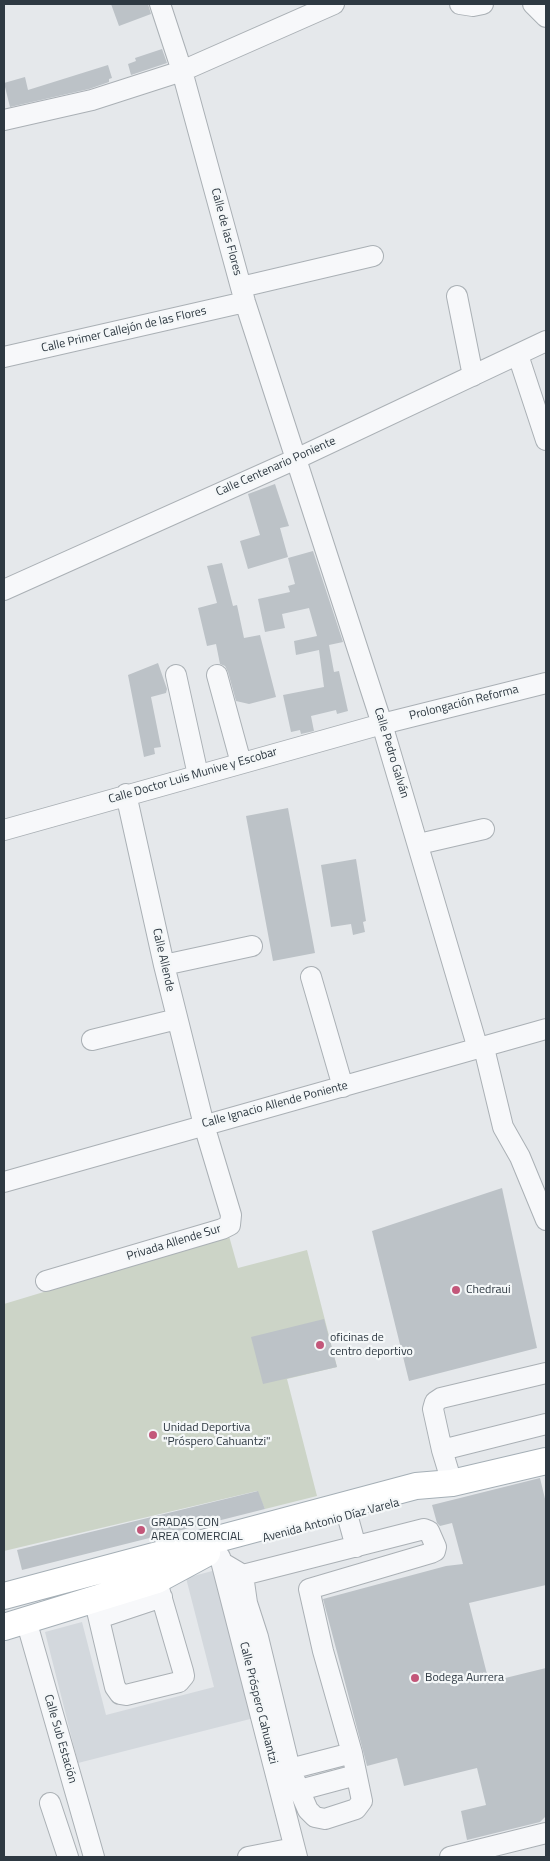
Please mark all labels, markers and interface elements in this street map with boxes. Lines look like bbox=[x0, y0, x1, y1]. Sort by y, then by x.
street label: Calle de las Flores bbox=[207, 187, 245, 277]
street label: Calle Primer Callejón de las Flores bbox=[40, 304, 208, 356]
street label: Calle Centenario Poniente bbox=[214, 434, 338, 500]
street label: Prolongación Reforma bbox=[408, 682, 520, 724]
street label: Calle Pedro Galván bbox=[370, 706, 412, 800]
street label: Calle Doctor Luis Munive y Escobar bbox=[107, 745, 279, 807]
street label: Calle Allende bbox=[149, 927, 177, 993]
street label: Calle Ignacio Allende Poniente bbox=[200, 1079, 350, 1131]
street label: Privada Allende Sur bbox=[125, 1222, 223, 1264]
place label: Chedraui bbox=[466, 1283, 511, 1297]
marker: Chedraui bbox=[450, 1284, 462, 1296]
place label: oficinas de centro deportivo bbox=[330, 1331, 413, 1359]
marker: oficinas de centro deportivo bbox=[314, 1339, 326, 1351]
place label: Unidad Deportiva "Próspero Cahuantzi" bbox=[163, 1421, 270, 1449]
marker: Unidad Deportiva "Próspero Cahuantzi" bbox=[147, 1429, 159, 1441]
street label: Avenida Antonio Díaz Varela bbox=[261, 1496, 401, 1546]
place label: GRADAS CON AREA COMERCIAL bbox=[151, 1516, 243, 1544]
marker: GRADAS CON AREA COMERCIAL bbox=[135, 1524, 147, 1536]
street label: Calle Próspero Cahuantzi bbox=[236, 1640, 280, 1766]
place label: Bodega Aurrera bbox=[425, 1671, 504, 1685]
marker: Bodega Aurrera bbox=[409, 1672, 421, 1684]
street label: Calle Sub Estación bbox=[40, 1693, 80, 1785]

